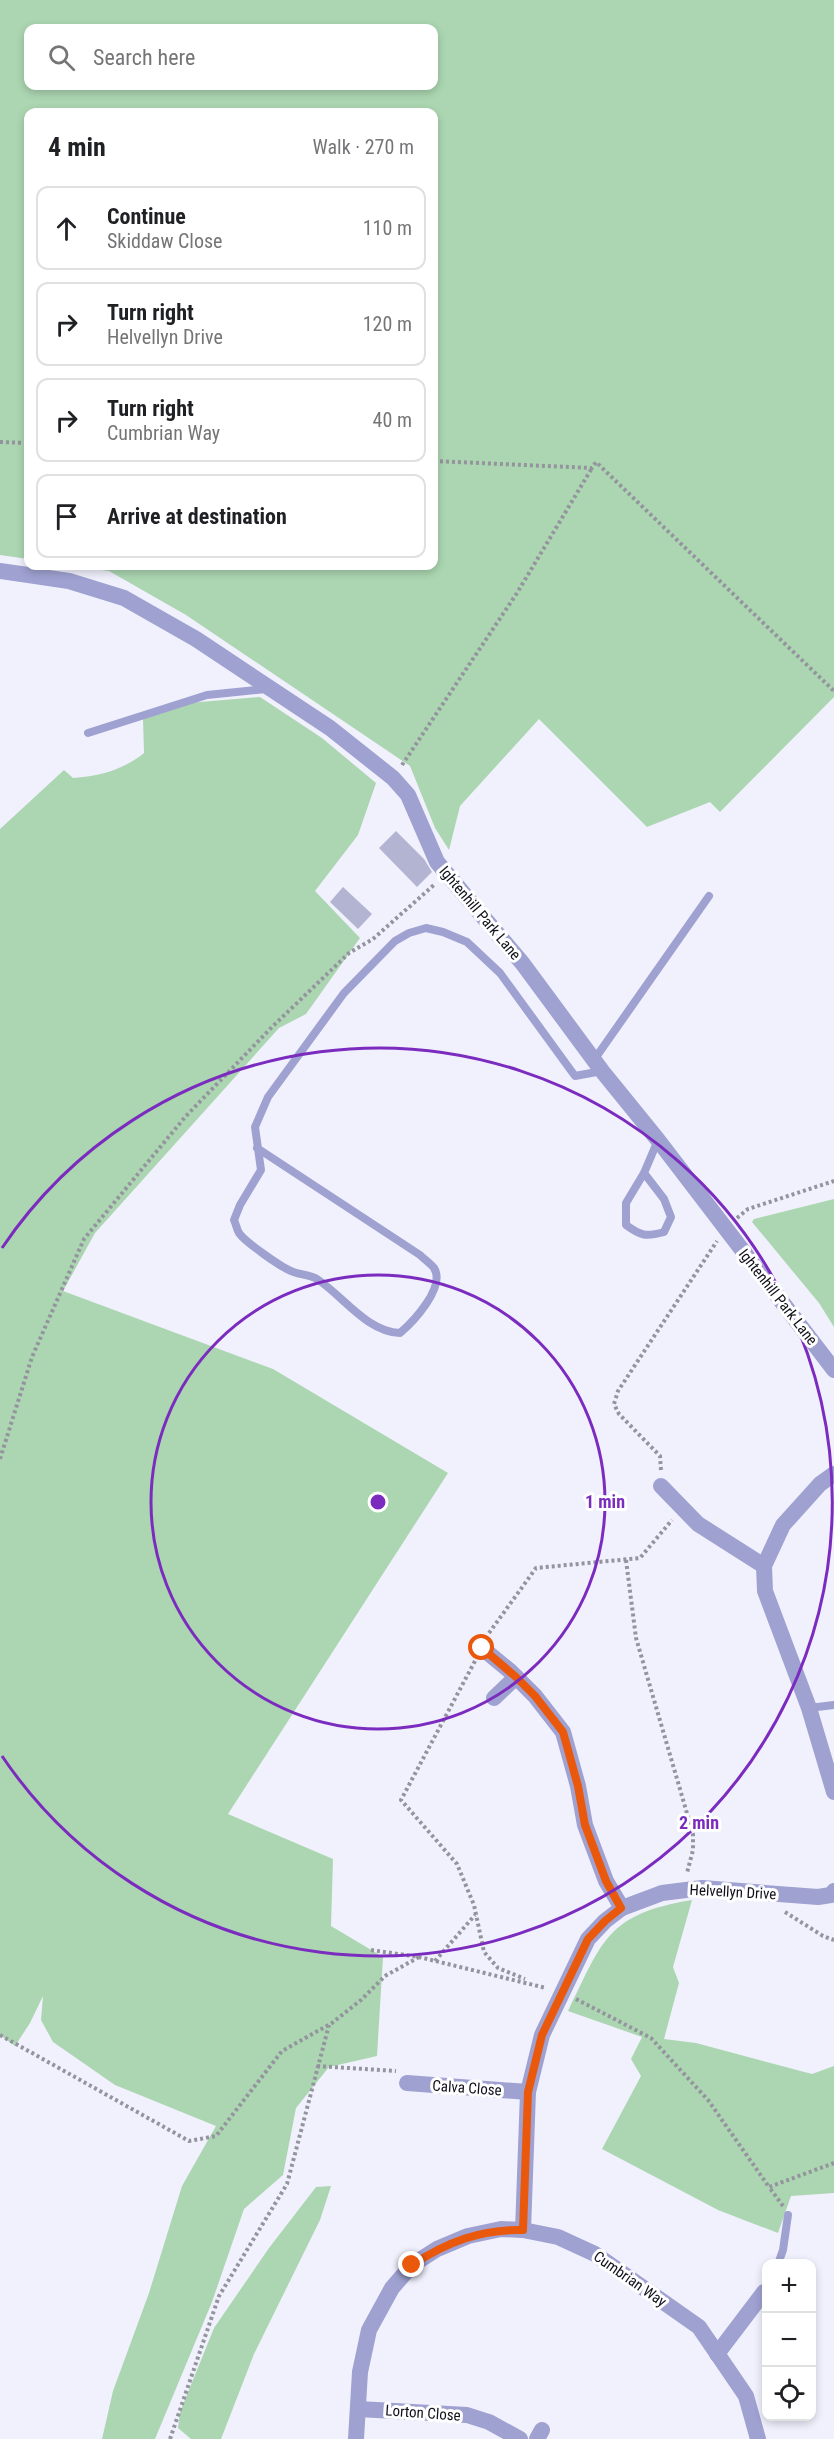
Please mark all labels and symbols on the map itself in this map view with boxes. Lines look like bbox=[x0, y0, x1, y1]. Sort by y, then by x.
street label: Ightenhill Park Lane bbox=[436, 862, 524, 964]
street label: Ightenhill Park Lane bbox=[735, 1245, 821, 1349]
text: 1 min bbox=[585, 1491, 625, 1512]
centre of rings bbox=[368, 1492, 388, 1512]
route start bbox=[468, 1634, 494, 1660]
text: 2 min bbox=[679, 1812, 719, 1833]
street label: Helvellyn Drive bbox=[689, 1881, 777, 1903]
street label: Calva Close bbox=[432, 2077, 502, 2099]
street label: Cumbrian Way bbox=[590, 2247, 670, 2311]
route end bbox=[398, 2251, 424, 2277]
street label: Lorton Close bbox=[385, 2401, 461, 2425]

